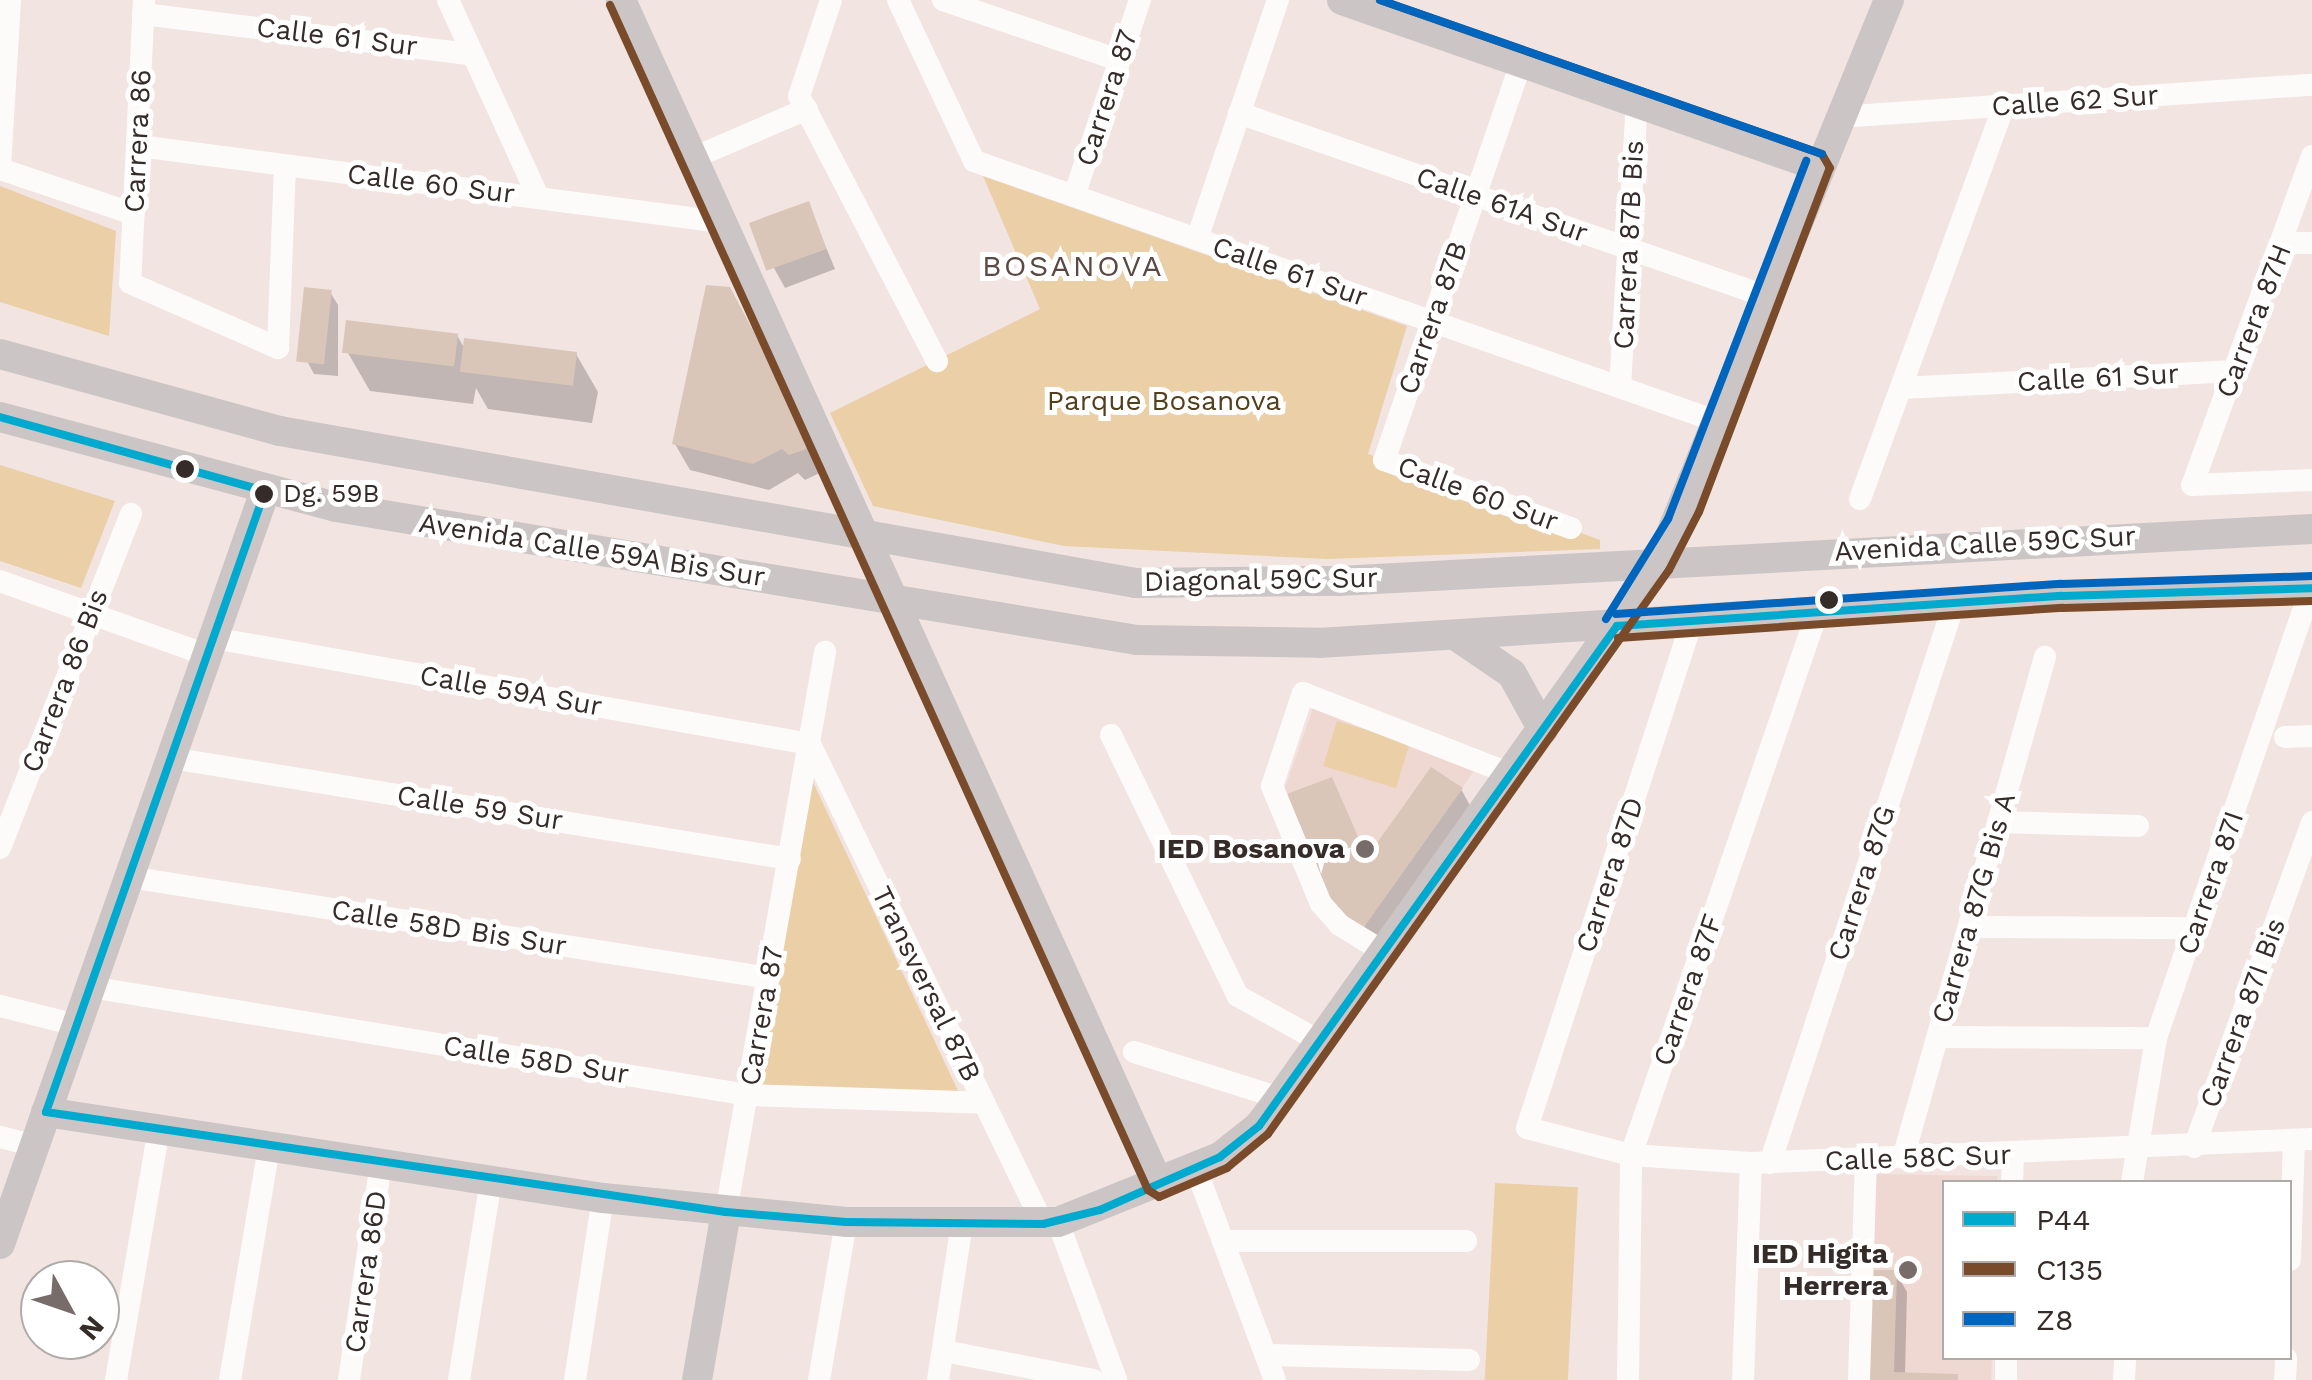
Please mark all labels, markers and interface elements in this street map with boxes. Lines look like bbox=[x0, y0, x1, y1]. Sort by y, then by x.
street label: Calle 61 Sur bbox=[255, 10, 419, 64]
street label: Carrera 87 bbox=[1069, 25, 1145, 171]
street label: Carrera 86 bbox=[117, 68, 159, 214]
street label: Calle 62 Sur bbox=[1990, 78, 2160, 124]
street label: Carrera 87B Bis bbox=[1607, 139, 1651, 351]
street label: Calle 60 Sur bbox=[345, 157, 517, 211]
street label: Calle 61A Sur bbox=[1411, 160, 1593, 250]
street label: Calle 61 Sur bbox=[1208, 230, 1372, 314]
street label: Carrera 87B bbox=[1391, 237, 1475, 399]
street label: Carrera 87H bbox=[2209, 239, 2299, 403]
district label: BOSANOVA bbox=[982, 248, 1164, 284]
street label: Calle 61 Sur bbox=[2016, 357, 2180, 399]
park label: Parque Bosanova bbox=[1047, 384, 1281, 418]
street label: Calle 60 Sur bbox=[1393, 449, 1563, 539]
unlabelled marker bbox=[175, 459, 195, 479]
place label: Dg. 59B bbox=[283, 478, 380, 510]
marker: Dg. 59B bbox=[254, 484, 274, 504]
street label: Avenida Calle 59A Bis Sur bbox=[416, 506, 768, 594]
street label: Avenida Calle 59C Sur bbox=[1833, 519, 2137, 569]
street label: Diagonal 59C Sur bbox=[1143, 561, 1379, 599]
street label: Carrera 86 Bis bbox=[14, 584, 116, 778]
unlabelled marker bbox=[1819, 590, 1839, 610]
street label: Calle 59A Sur bbox=[417, 658, 605, 724]
street label: Calle 59 Sur bbox=[395, 778, 565, 838]
street label: Carrera 87G Bis A bbox=[1925, 788, 2023, 1028]
street label: Carrera 87D bbox=[1569, 793, 1651, 957]
street label: Carrera 87G bbox=[1821, 801, 1903, 965]
street label: Carrera 87I bbox=[2171, 807, 2251, 959]
place label: IED Bosanova bbox=[1158, 832, 1345, 866]
marker: IED Bosanova bbox=[1354, 838, 1376, 860]
street label: Transversal 87B bbox=[864, 880, 988, 1088]
street label: Calle 58D Bis Sur bbox=[329, 893, 569, 963]
street label: Carrera 87F bbox=[1646, 909, 1730, 1071]
street label: Carrera 87I Bis bbox=[2193, 913, 2293, 1113]
street label: Carrera 87 bbox=[733, 943, 791, 1089]
street label: Calle 58D Sur bbox=[441, 1029, 631, 1091]
street label: Calle 58C Sur bbox=[1824, 1138, 2012, 1178]
legend bbox=[1942, 1180, 2292, 1360]
street label: Carrera 86D bbox=[338, 1188, 394, 1356]
text: P44 bbox=[2036, 1202, 2091, 1237]
place label: IED Higita Herrera bbox=[1752, 1237, 1888, 1303]
text: C135 bbox=[2036, 1252, 2103, 1287]
marker: IED Higita Herrera bbox=[1897, 1259, 1919, 1281]
north arrow bbox=[20, 1260, 120, 1360]
text: Z8 bbox=[2036, 1302, 2073, 1337]
text: N bbox=[73, 1310, 111, 1347]

